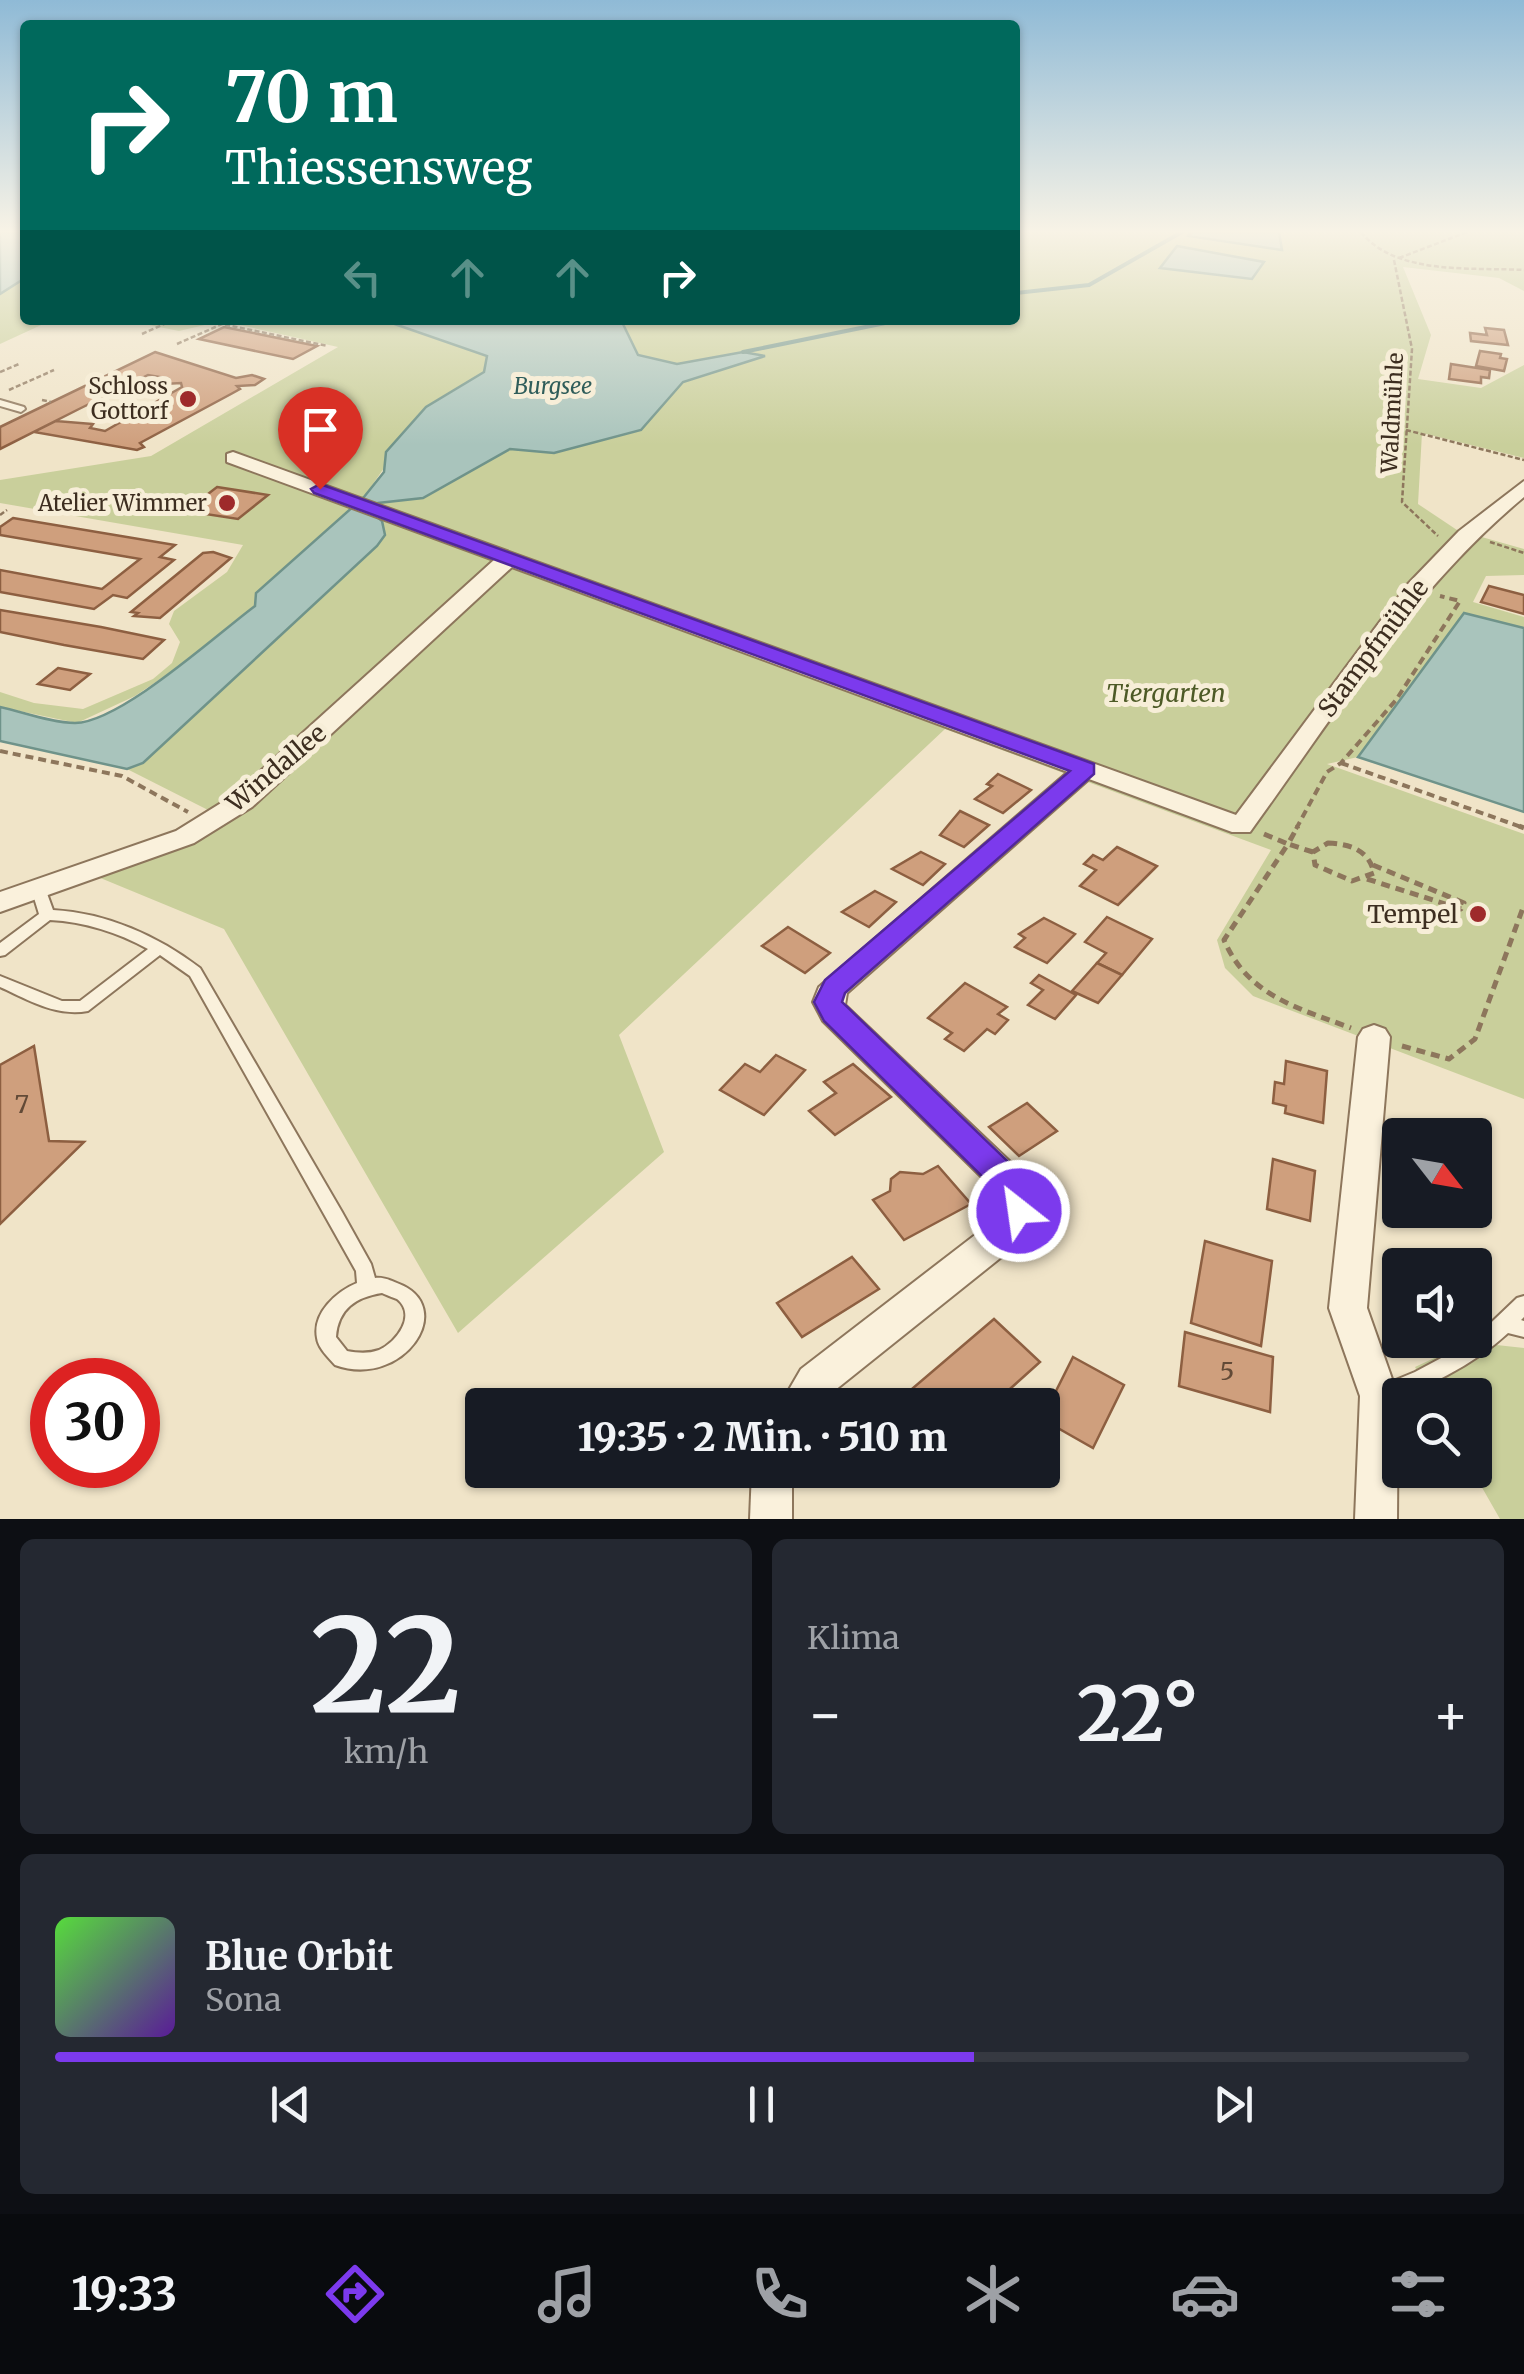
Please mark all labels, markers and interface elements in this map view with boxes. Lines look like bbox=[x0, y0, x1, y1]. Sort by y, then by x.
text: 70 m bbox=[225, 53, 398, 141]
icon: right bbox=[60, 60, 190, 190]
text: Thiessensweg bbox=[225, 140, 533, 196]
icon: left bbox=[335, 250, 390, 305]
icon: ahead bbox=[440, 250, 495, 305]
icon: ahead bbox=[545, 250, 600, 305]
icon: right bbox=[650, 250, 705, 305]
street label: Waldmühle bbox=[1375, 352, 1409, 475]
place label: Schloss Gottorf bbox=[88, 372, 170, 425]
water label: Burgsee bbox=[514, 372, 592, 400]
pin bbox=[278, 387, 363, 490]
marker: Schloss Gottorf bbox=[177, 388, 199, 410]
icon: arrive bbox=[293, 402, 348, 457]
place label: Atelier Wimmer bbox=[37, 489, 207, 517]
marker: Atelier Wimmer bbox=[216, 492, 238, 514]
street label: Stampfmühle bbox=[1311, 573, 1435, 723]
park label: Tiergarten bbox=[1106, 677, 1226, 709]
street label: Windallee bbox=[219, 717, 332, 820]
place label: Tempel bbox=[1367, 898, 1458, 930]
marker: Tempel bbox=[1467, 903, 1489, 925]
house number: 7 bbox=[15, 1088, 29, 1120]
north arrow bbox=[1382, 1118, 1492, 1228]
map controls bbox=[1382, 1118, 1492, 1488]
position arrow bbox=[967, 1159, 1071, 1263]
button: sound bbox=[1382, 1248, 1492, 1358]
house number: 5 bbox=[1220, 1355, 1234, 1387]
speed limit sign: 30 bbox=[30, 1358, 160, 1488]
button: search bbox=[1382, 1378, 1492, 1488]
text: 19:35 · 2 Min. · 510 m bbox=[578, 1414, 947, 1461]
text: 22 bbox=[310, 1585, 462, 1748]
text: Klima bbox=[807, 1618, 900, 1658]
text: 22° bbox=[1077, 1667, 1199, 1761]
text: − bbox=[807, 1680, 844, 1749]
text: + bbox=[1432, 1680, 1469, 1749]
text: km/h bbox=[344, 1732, 428, 1772]
text: Blue Orbit bbox=[205, 1933, 393, 1980]
text: Sona bbox=[205, 1980, 281, 2020]
icon: previous bbox=[263, 2077, 318, 2132]
icon: pause bbox=[734, 2077, 789, 2132]
icon: next bbox=[1206, 2077, 1261, 2132]
icon: directions bbox=[320, 2259, 390, 2329]
icon: music bbox=[532, 2259, 602, 2329]
icon: phone bbox=[745, 2259, 815, 2329]
icon: climate bbox=[958, 2259, 1028, 2329]
icon: car bbox=[1170, 2259, 1240, 2329]
icon: filters bbox=[1383, 2259, 1453, 2329]
text: 19:33 bbox=[71, 2266, 177, 2322]

